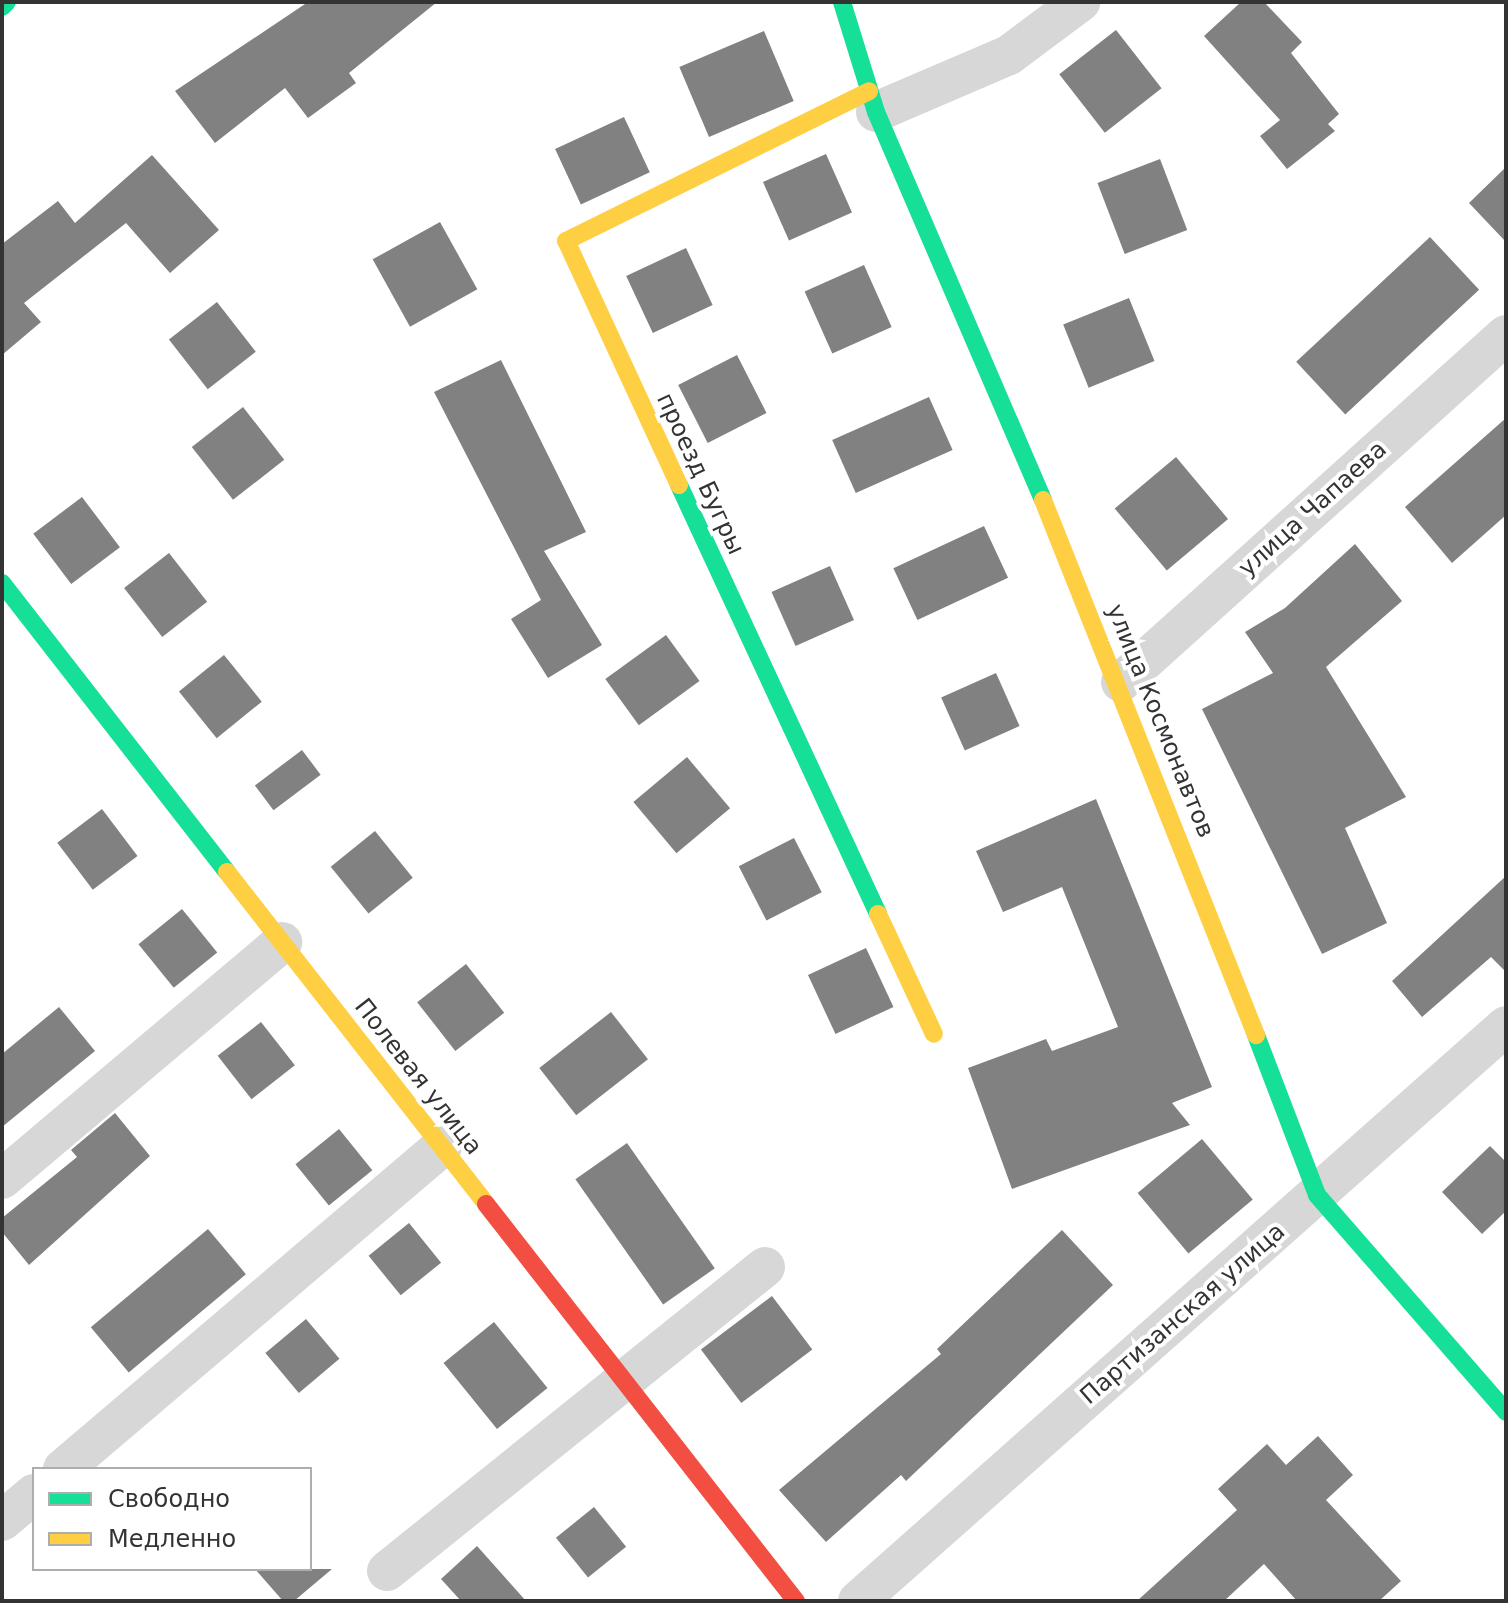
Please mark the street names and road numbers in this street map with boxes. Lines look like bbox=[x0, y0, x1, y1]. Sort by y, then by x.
street label: проезд Бугры bbox=[650, 389, 750, 559]
street label: улица Чапаева bbox=[1233, 435, 1393, 583]
street label: улица Космонавтов bbox=[1100, 600, 1220, 842]
street label: Полевая улица bbox=[348, 993, 488, 1161]
street label: Партизанская улица bbox=[1075, 1217, 1291, 1411]

